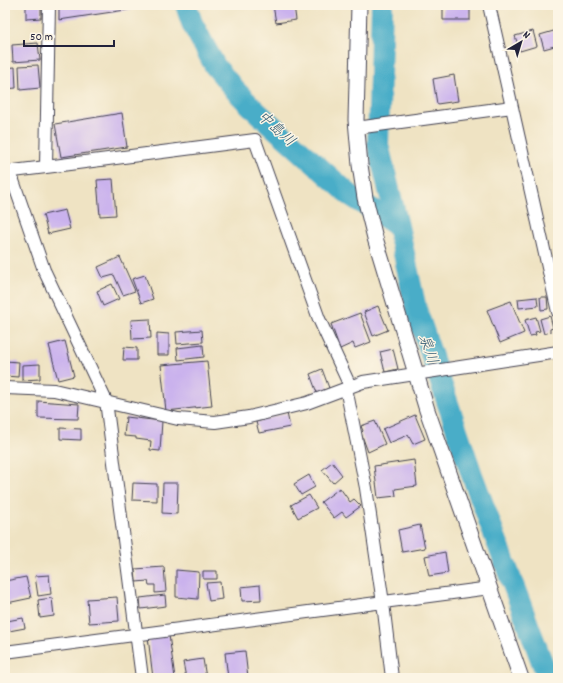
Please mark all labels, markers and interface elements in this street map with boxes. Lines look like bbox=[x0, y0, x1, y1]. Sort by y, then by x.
scale bar bbox=[24, 22, 114, 48]
north arrow bbox=[501, 22, 541, 62]
text: N bbox=[519, 28, 533, 44]
text: 50 m bbox=[30, 29, 53, 46]
water label: 中島川 bbox=[252, 106, 300, 153]
water label: 泉川 bbox=[412, 332, 442, 367]

